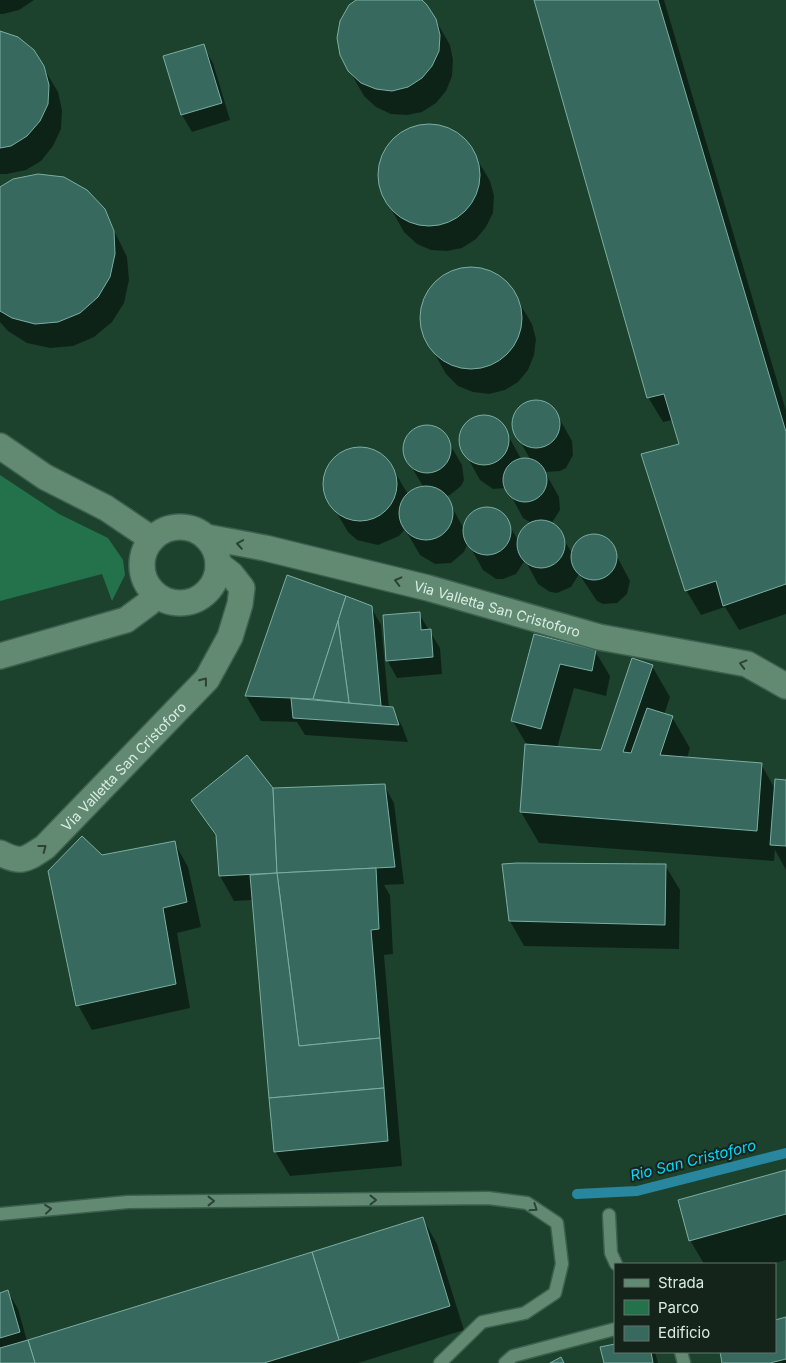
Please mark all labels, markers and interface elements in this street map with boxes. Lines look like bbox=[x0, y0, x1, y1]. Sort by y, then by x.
one-way arrow bbox=[236, 539, 244, 550]
one-way arrow bbox=[394, 576, 403, 587]
street label: Via Valletta San Cristoforo bbox=[412, 576, 583, 640]
one-way arrow bbox=[739, 659, 747, 670]
one-way arrow bbox=[199, 678, 207, 687]
street label: Via Valletta San Cristoforo bbox=[57, 698, 189, 834]
one-way arrow bbox=[37, 845, 47, 854]
water label: Rio San Cristoforo bbox=[628, 1135, 758, 1185]
one-way arrow bbox=[370, 1195, 377, 1205]
one-way arrow bbox=[207, 1196, 215, 1206]
one-way arrow bbox=[529, 1201, 538, 1211]
one-way arrow bbox=[45, 1204, 53, 1215]
legend bbox=[614, 1263, 776, 1353]
text: Strada bbox=[658, 1273, 704, 1292]
text: Parco bbox=[658, 1298, 699, 1317]
text: Edificio bbox=[658, 1323, 710, 1342]

